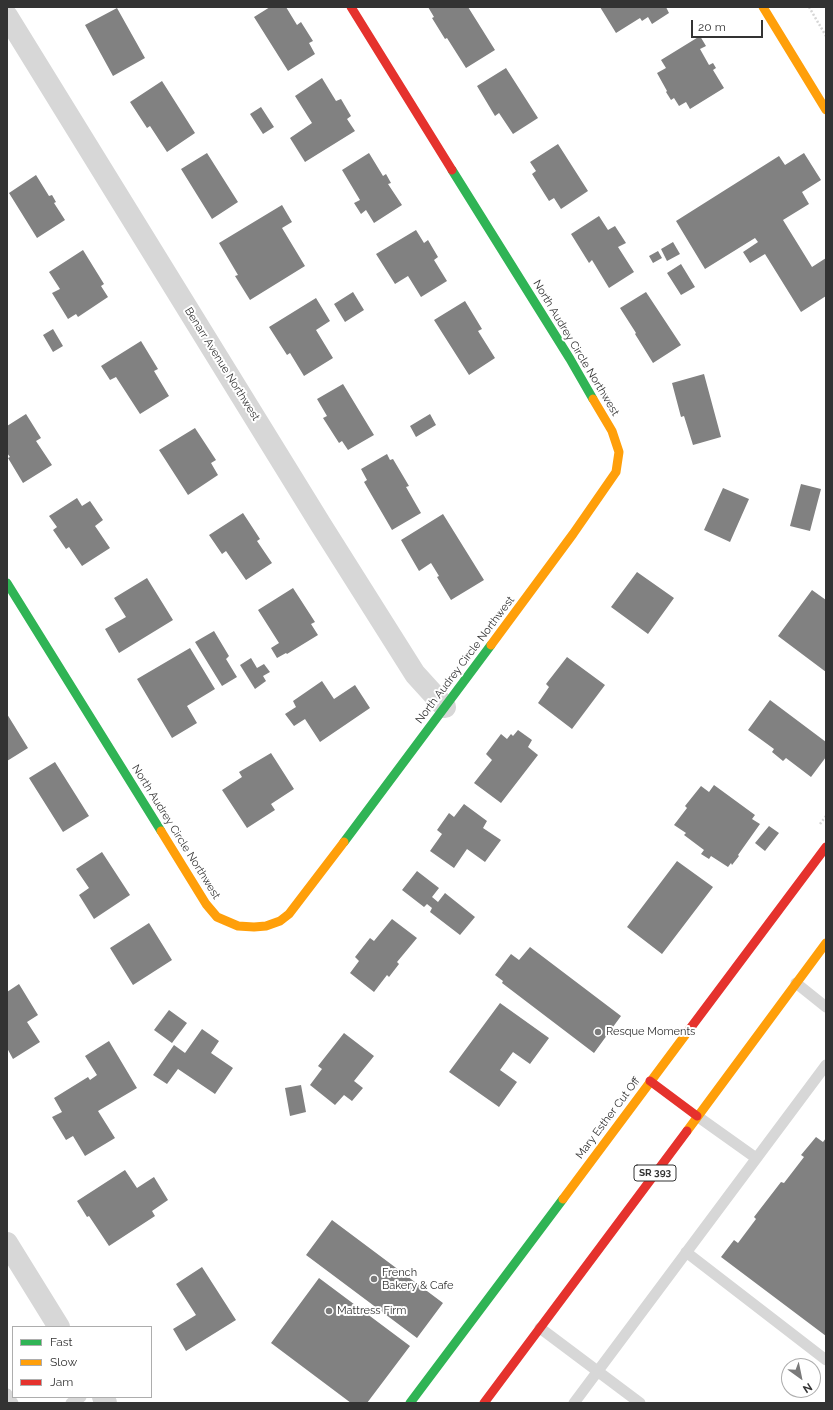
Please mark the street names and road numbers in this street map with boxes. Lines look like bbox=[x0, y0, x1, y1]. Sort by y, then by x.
street label: North Audrey Circle Northwest bbox=[530, 278, 622, 418]
street label: Benarr Avenue Northwest bbox=[182, 305, 262, 423]
street label: North Audrey Circle Northwest bbox=[413, 594, 517, 726]
street label: North Audrey Circle Northwest bbox=[129, 762, 223, 902]
street label: Mary Esther Cut Off bbox=[573, 1075, 643, 1161]
road number: SR 393 bbox=[634, 1165, 676, 1181]

